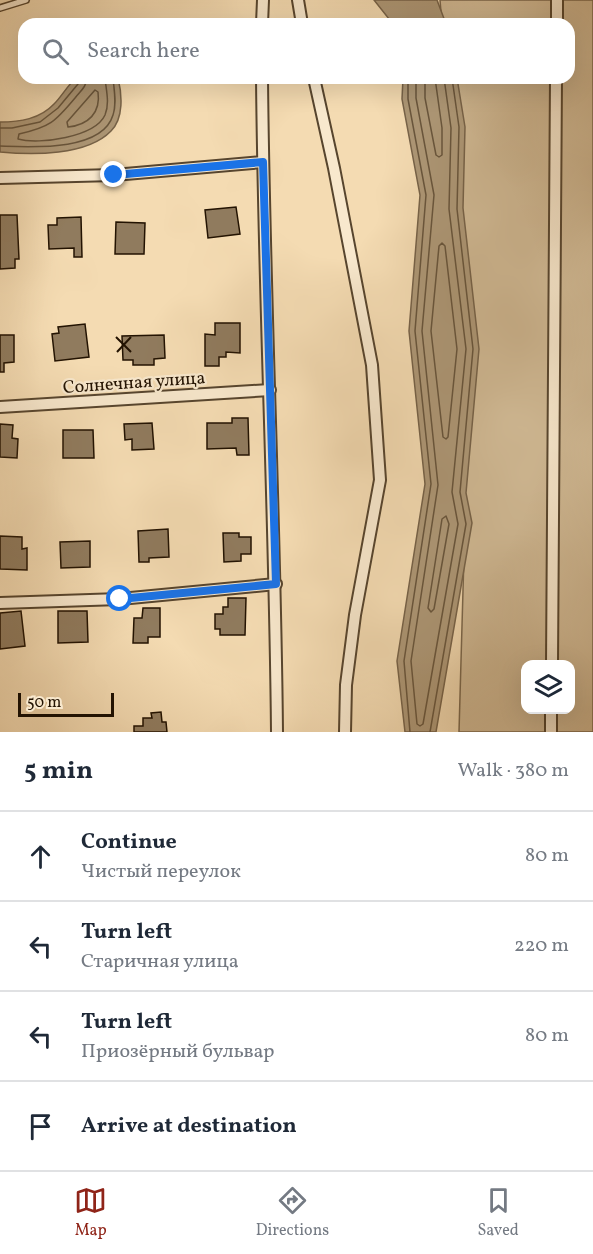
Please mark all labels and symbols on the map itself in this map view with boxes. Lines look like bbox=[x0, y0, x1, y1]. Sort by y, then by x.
route end bbox=[100, 161, 126, 187]
street label: Солнечная улица bbox=[62, 366, 206, 401]
route start bbox=[106, 585, 132, 611]
scale bar bbox=[18, 690, 114, 718]

